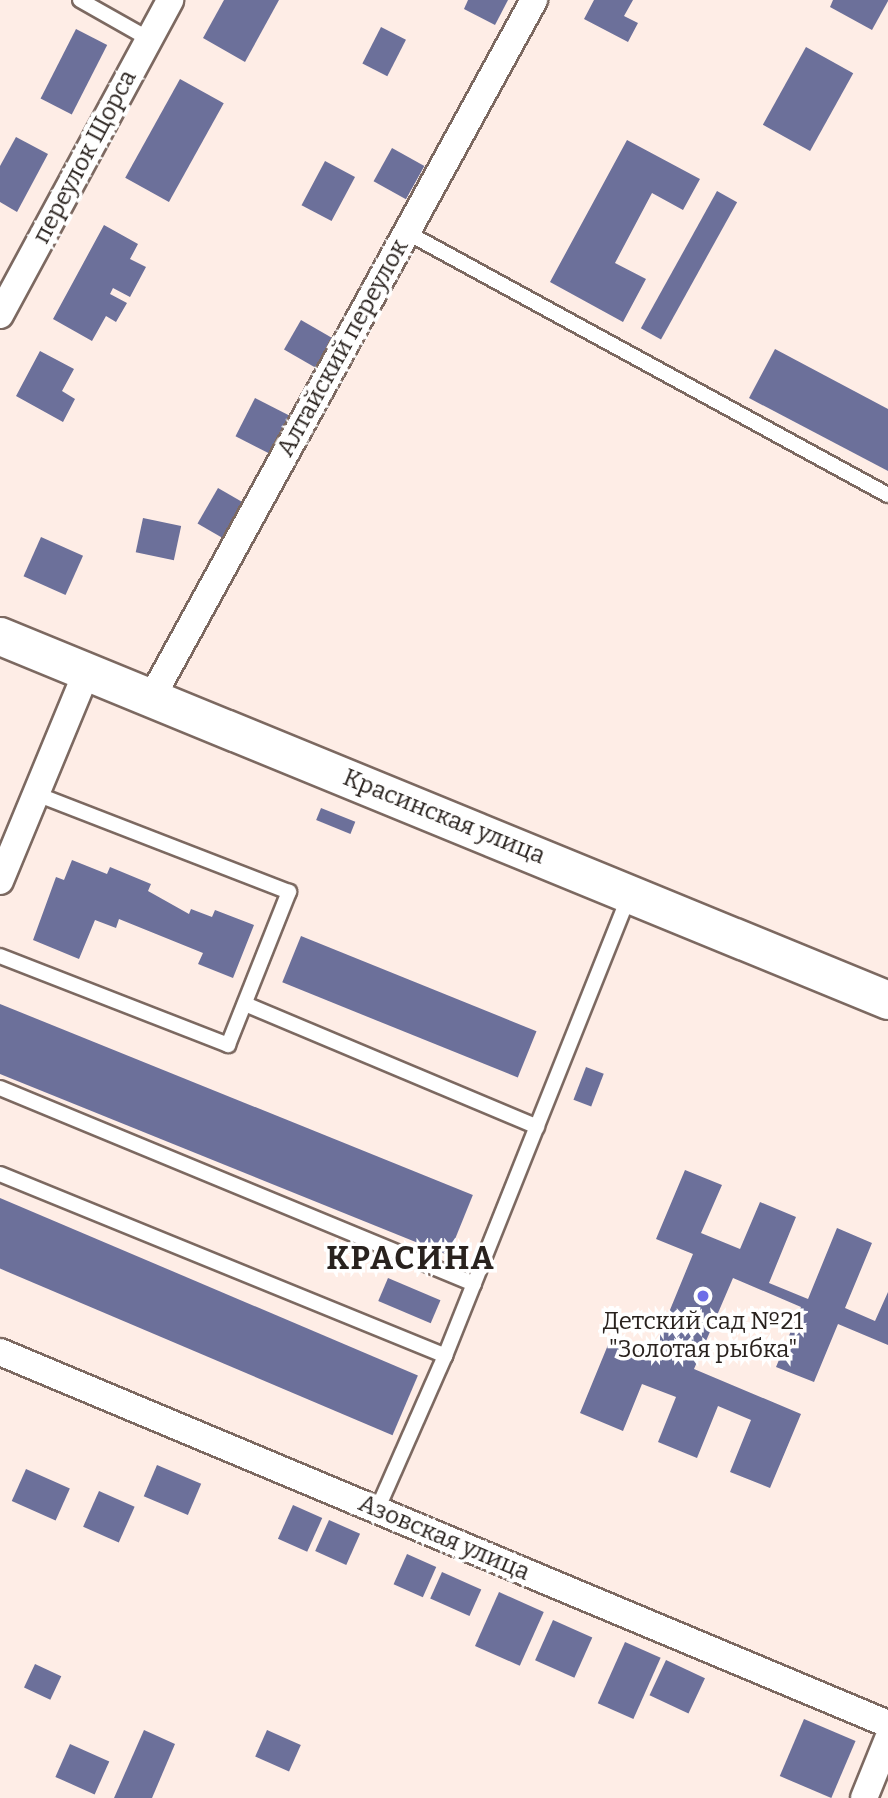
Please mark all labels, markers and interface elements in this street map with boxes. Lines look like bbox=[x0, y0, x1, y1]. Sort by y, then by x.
street label: переулок Щорса bbox=[27, 65, 143, 249]
street label: Алтайский переулок bbox=[271, 234, 415, 462]
street label: Красинская улица bbox=[339, 763, 549, 871]
district label: КРАСИНА bbox=[327, 1239, 495, 1277]
marker: Детский сад №21 "Золотая рыбка" bbox=[695, 1288, 711, 1304]
place label: Детский сад №21 "Золотая рыбка" bbox=[603, 1308, 803, 1364]
street label: Азовская улица bbox=[354, 1489, 534, 1587]

